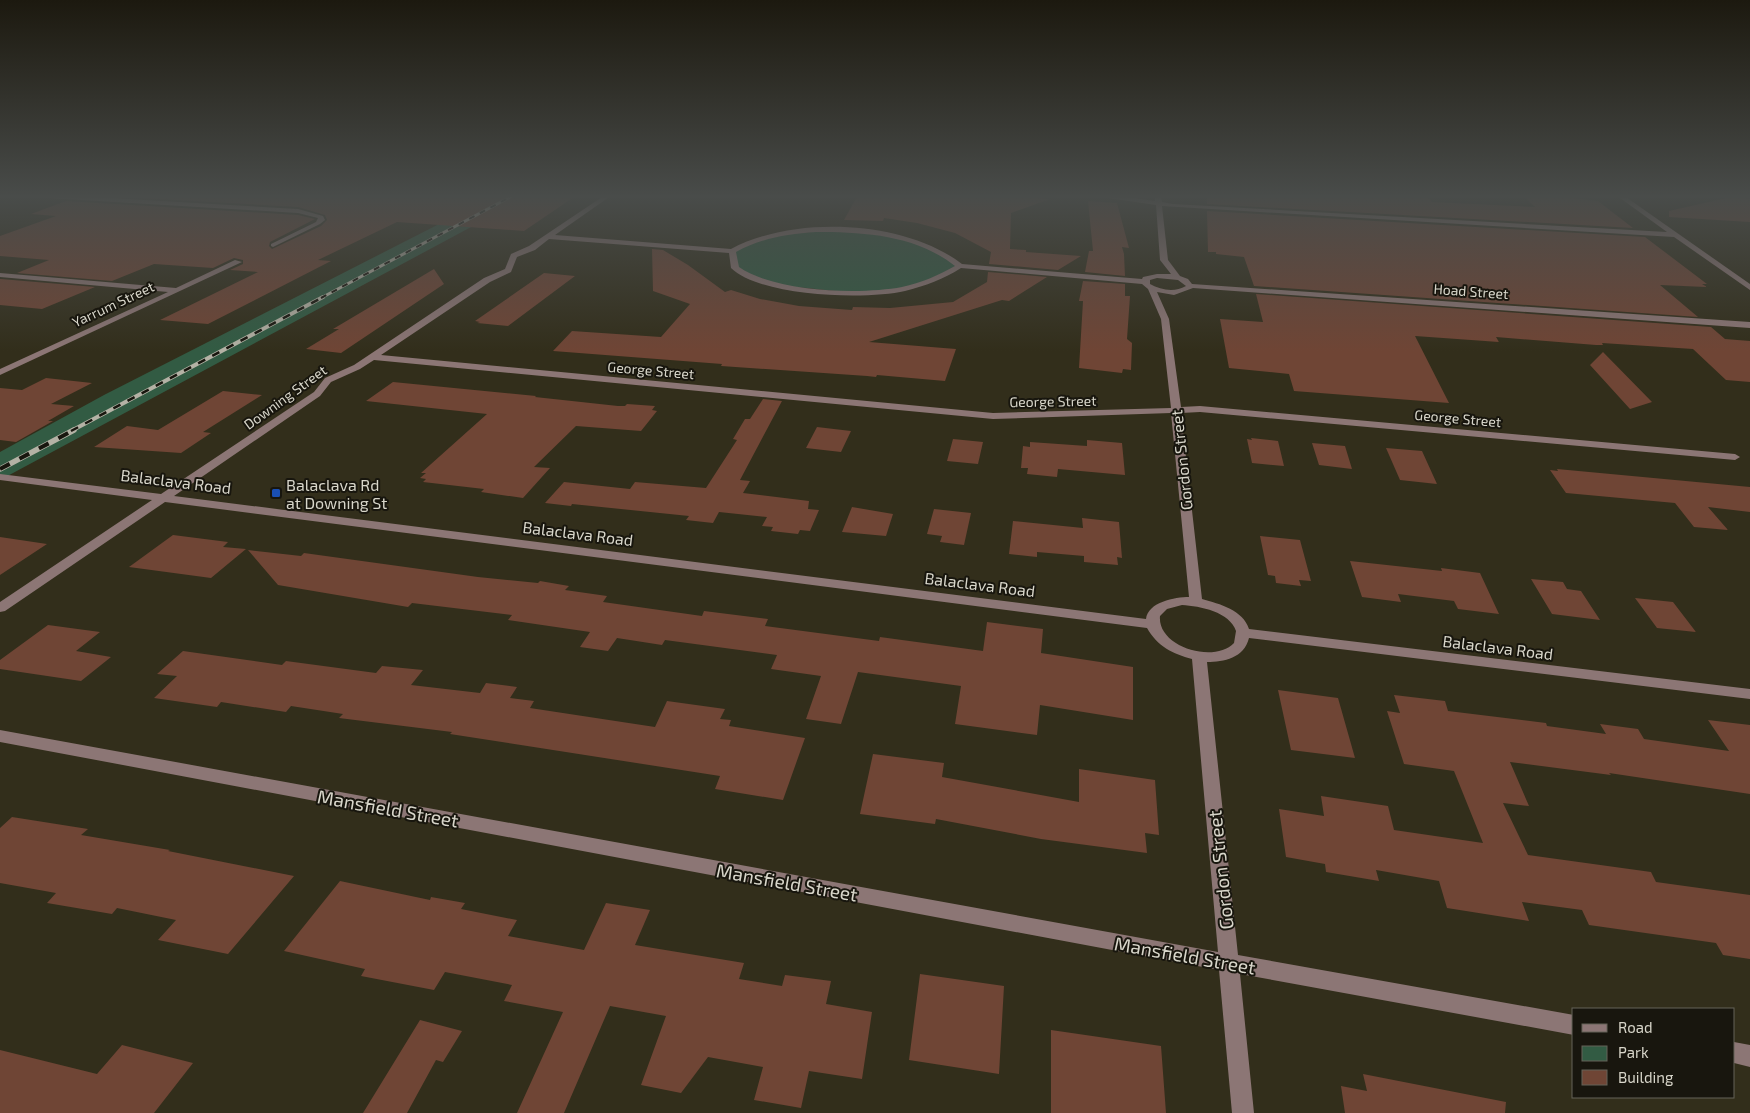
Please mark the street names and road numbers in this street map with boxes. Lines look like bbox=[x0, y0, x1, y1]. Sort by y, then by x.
street label: Yarrum Street bbox=[69, 278, 157, 330]
street label: Hoad Street bbox=[1433, 280, 1509, 302]
street label: George Street bbox=[607, 358, 695, 382]
street label: Downing Street bbox=[240, 361, 330, 433]
street label: George Street bbox=[1009, 392, 1097, 410]
street label: George Street bbox=[1414, 406, 1502, 430]
street label: Gordon Street bbox=[1166, 409, 1196, 511]
street label: Balaclava Road bbox=[120, 465, 232, 497]
street label: Balaclava Road bbox=[522, 517, 634, 549]
street label: Balaclava Road bbox=[924, 568, 1036, 600]
street label: Balaclava Road bbox=[1442, 631, 1554, 663]
street label: Mansfield Street bbox=[316, 784, 460, 832]
street label: Gordon Street bbox=[1202, 809, 1238, 931]
street label: Mansfield Street bbox=[715, 858, 859, 906]
street label: Mansfield Street bbox=[1113, 931, 1257, 979]

